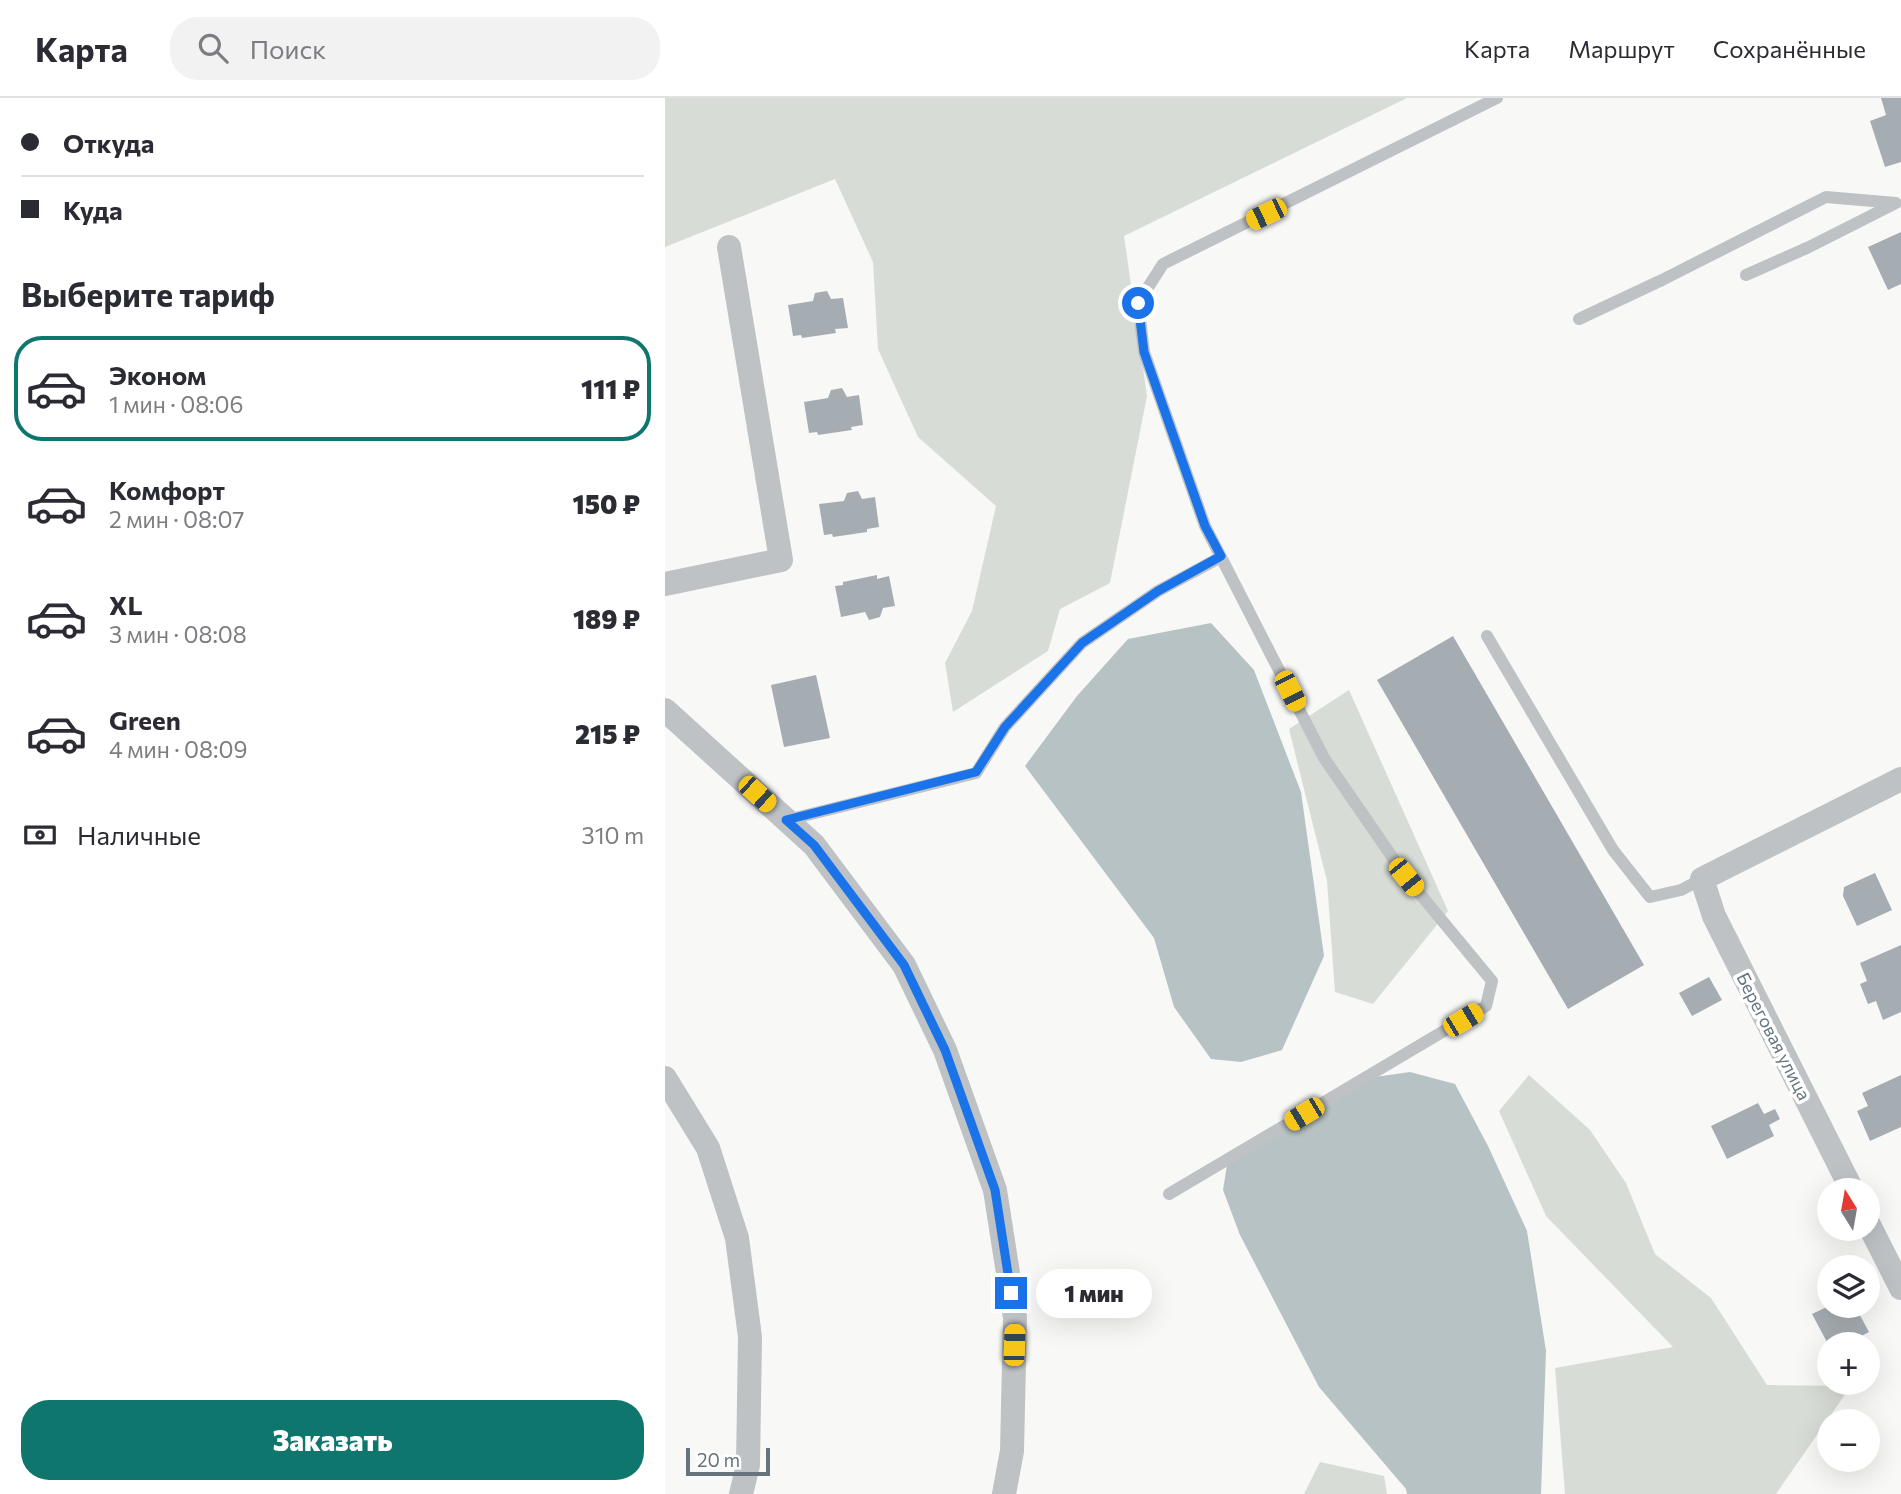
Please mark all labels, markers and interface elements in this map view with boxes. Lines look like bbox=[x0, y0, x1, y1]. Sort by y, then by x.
search box bbox=[170, 17, 660, 80]
text: Карта bbox=[35, 28, 128, 69]
icon: search bbox=[194, 29, 232, 67]
text: Поиск bbox=[250, 33, 326, 64]
text: Карта bbox=[1464, 34, 1530, 63]
text: Маршрут bbox=[1568, 34, 1675, 63]
text: Сохранённые bbox=[1713, 34, 1866, 63]
text: Откуда bbox=[63, 127, 154, 158]
text: Куда bbox=[63, 194, 123, 225]
car bbox=[1243, 195, 1290, 233]
text: Выберите тариф bbox=[21, 274, 275, 314]
route start bbox=[1122, 287, 1154, 319]
icon: car bbox=[25, 357, 88, 420]
text: Эконом bbox=[109, 359, 206, 390]
text: 111 ₽ bbox=[581, 373, 640, 404]
text: 1 мин · 08:06 bbox=[109, 390, 244, 418]
icon: car bbox=[25, 472, 88, 535]
text: Комфорт bbox=[109, 474, 225, 505]
text: 150 ₽ bbox=[573, 488, 640, 519]
text: 2 мин · 08:07 bbox=[109, 505, 245, 533]
icon: car bbox=[25, 587, 88, 650]
text: XL bbox=[109, 589, 143, 620]
text: 189 ₽ bbox=[573, 603, 640, 634]
text: 3 мин · 08:08 bbox=[109, 620, 247, 648]
car bbox=[1272, 668, 1309, 714]
icon: car bbox=[25, 702, 88, 765]
text: Green bbox=[109, 704, 181, 735]
text: 215 ₽ bbox=[575, 718, 640, 749]
text: 4 мин · 08:09 bbox=[109, 735, 247, 763]
car bbox=[735, 772, 780, 816]
icon: cash bbox=[21, 816, 59, 854]
text: Наличные bbox=[77, 819, 201, 850]
text: 310 m bbox=[582, 821, 644, 849]
car bbox=[1385, 854, 1428, 900]
street label: Береговая улица bbox=[1732, 968, 1816, 1104]
car bbox=[1440, 1000, 1487, 1040]
car bbox=[1281, 1094, 1328, 1134]
north arrow bbox=[1817, 1178, 1879, 1241]
map controls bbox=[1817, 1178, 1880, 1472]
button: layers bbox=[1817, 1255, 1880, 1318]
callout: 1 мин bbox=[1035, 1268, 1151, 1318]
route end bbox=[995, 1277, 1027, 1309]
text: 1 мин bbox=[1064, 1279, 1124, 1307]
car bbox=[1003, 1324, 1026, 1366]
button: + bbox=[1817, 1332, 1880, 1395]
button: Заказать bbox=[21, 1400, 644, 1480]
button: − bbox=[1817, 1409, 1880, 1472]
scale bar bbox=[686, 1445, 770, 1477]
text: 20 m bbox=[697, 1448, 740, 1471]

